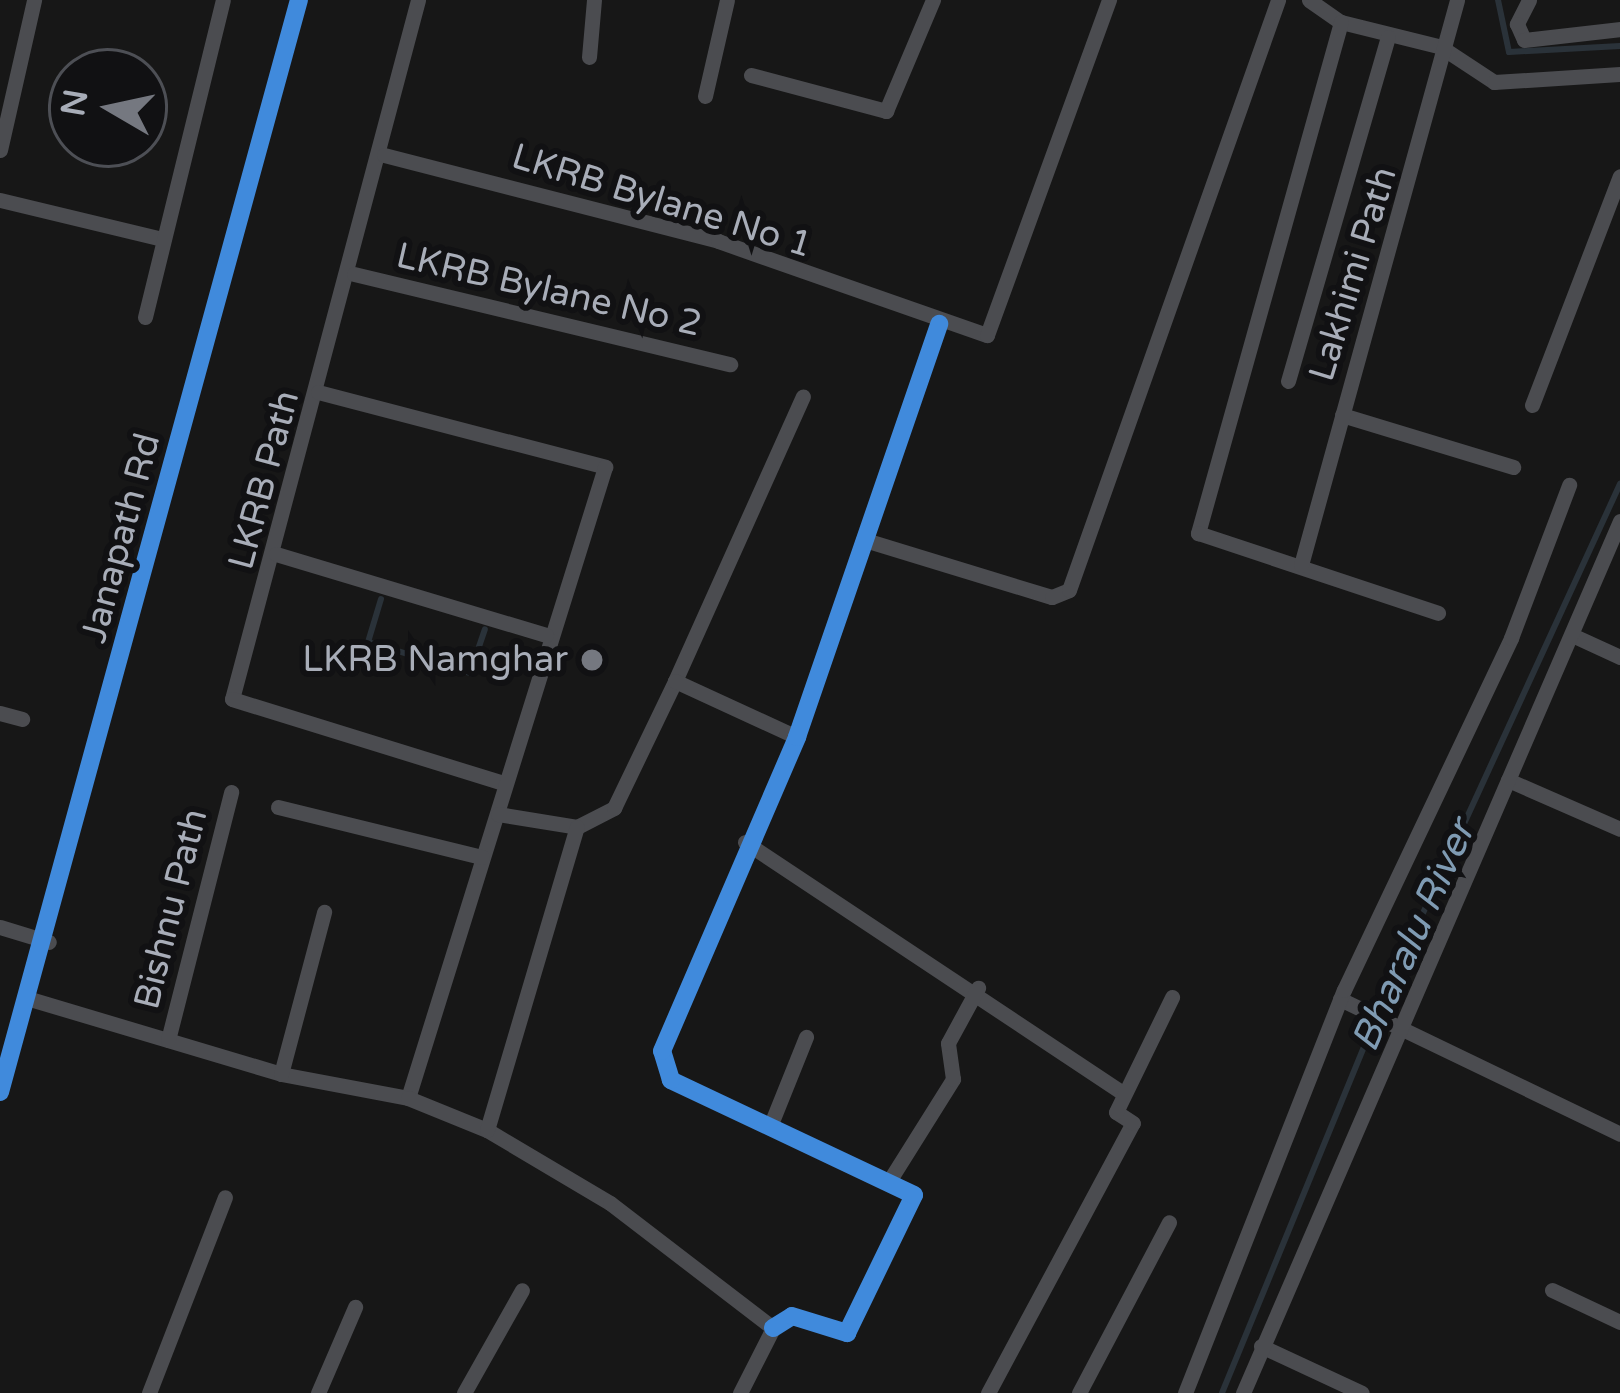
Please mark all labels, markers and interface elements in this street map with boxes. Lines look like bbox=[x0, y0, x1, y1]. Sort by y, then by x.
north arrow bbox=[48, 48, 168, 168]
text: N bbox=[54, 87, 96, 119]
street label: LKRB Bylane No 1 bbox=[507, 135, 817, 267]
street label: Lakhimi Path bbox=[1300, 162, 1406, 386]
street label: LKRB Bylane No 2 bbox=[392, 234, 706, 346]
street label: LKRB Path bbox=[219, 386, 309, 574]
street label: Janapath Rd bbox=[72, 429, 170, 647]
place label: LKRB Namghar bbox=[302, 638, 568, 682]
marker: LKRB Namghar bbox=[579, 647, 605, 673]
street label: Bishnu Path bbox=[125, 805, 217, 1013]
water label: Bharalu River bbox=[1342, 813, 1486, 1059]

